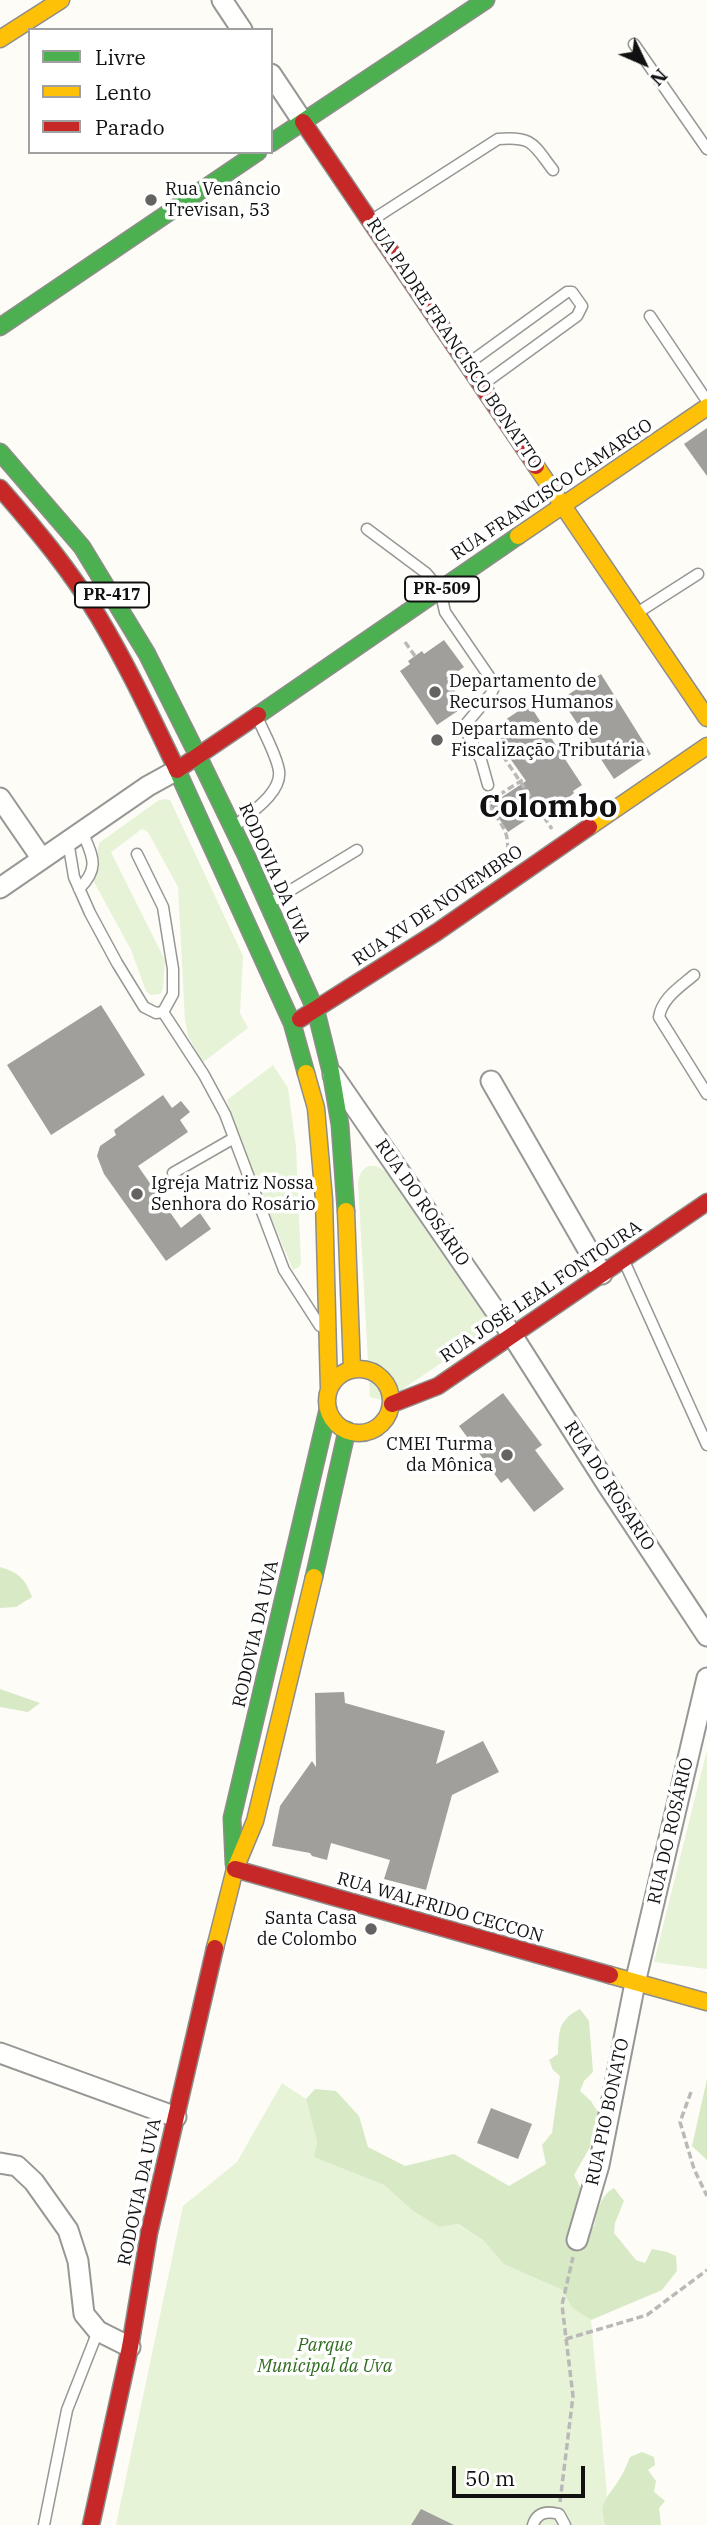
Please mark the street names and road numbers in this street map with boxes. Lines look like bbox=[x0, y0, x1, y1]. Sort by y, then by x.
street label: RUA PADRE FRANCISCO BONATTO bbox=[362, 214, 546, 474]
street label: RUA FRANCISCO CAMARGO bbox=[447, 414, 657, 566]
road number: PR-509 bbox=[405, 576, 479, 602]
road number: PR-417 bbox=[75, 582, 149, 608]
street label: RODOVIA DA UVA bbox=[234, 800, 314, 946]
street label: RUA XV DE NOVEMBRO bbox=[349, 841, 527, 971]
street label: RUA DO ROSÁRIO bbox=[370, 1135, 474, 1271]
street label: RUA JOSÉ LEAL FONTOURA bbox=[436, 1216, 646, 1368]
street label: RUA DO ROSARIO bbox=[559, 1417, 659, 1555]
street label: RODOVIA DA UVA bbox=[229, 1558, 283, 1710]
street label: RUA DO ROSÁRIO bbox=[644, 1756, 698, 1906]
street label: RUA WALFRIDO CECCON bbox=[334, 1868, 546, 1948]
street label: RUA PIO BONATO bbox=[582, 2036, 634, 2188]
street label: RODOVIA DA UVA bbox=[114, 2116, 166, 2268]

